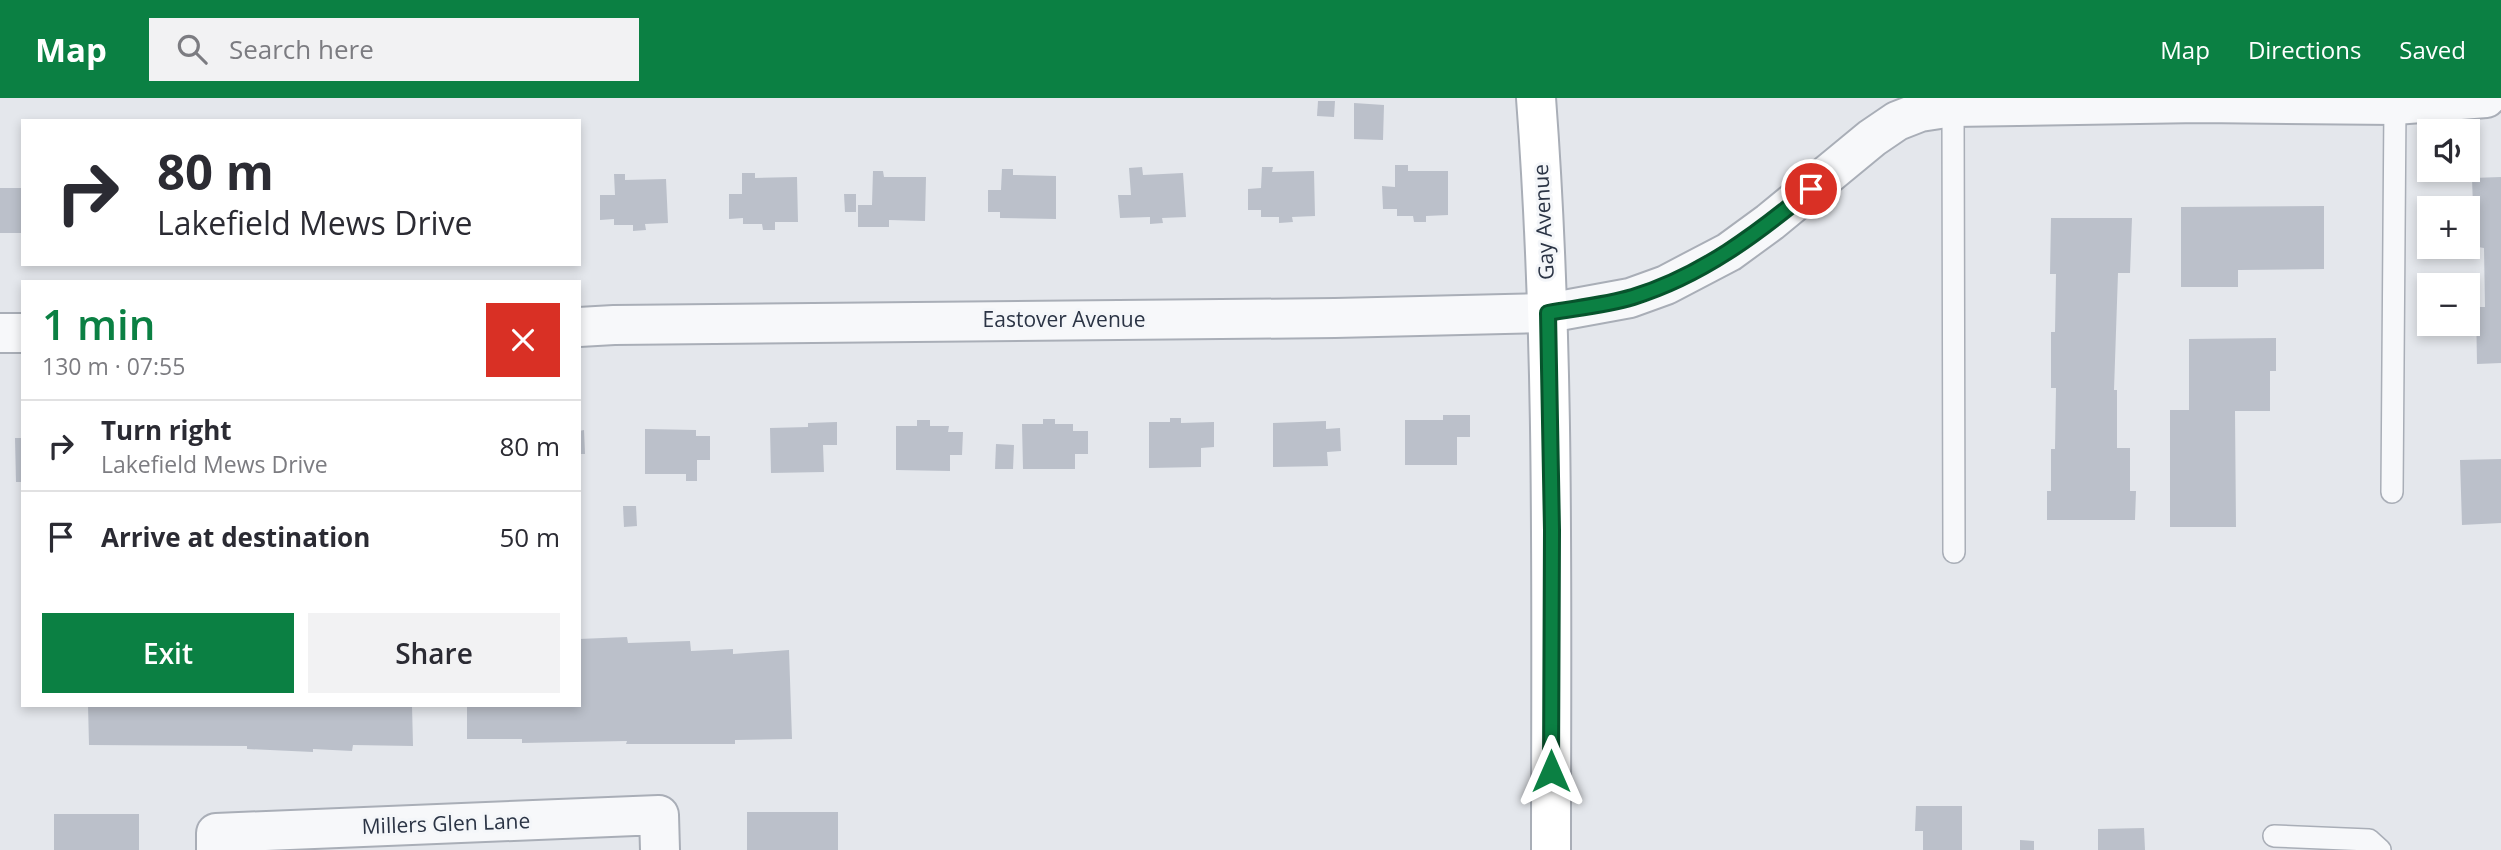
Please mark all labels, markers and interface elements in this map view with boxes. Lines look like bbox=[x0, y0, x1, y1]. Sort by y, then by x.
search box bbox=[149, 18, 639, 81]
text: Map bbox=[35, 27, 107, 72]
icon: search bbox=[173, 30, 211, 68]
text: Search here bbox=[229, 31, 374, 67]
text: Map bbox=[2160, 33, 2210, 66]
text: Directions bbox=[2248, 33, 2361, 66]
text: Saved bbox=[2399, 33, 2466, 66]
map controls bbox=[2417, 119, 2480, 336]
button: sound bbox=[2417, 119, 2480, 182]
text: 80 m bbox=[157, 138, 274, 204]
icon: right bbox=[42, 147, 133, 238]
pin bbox=[1781, 159, 1841, 219]
street label: Gay Avenue bbox=[1526, 163, 1560, 281]
icon: arrive bbox=[1792, 170, 1830, 208]
button: + bbox=[2417, 196, 2480, 259]
text: Lakefield Mews Drive bbox=[157, 201, 472, 244]
button: − bbox=[2417, 273, 2480, 336]
text: 1 min bbox=[42, 295, 155, 352]
button: close bbox=[486, 303, 560, 377]
street label: Eastover Avenue bbox=[983, 305, 1145, 333]
text: 130 m · 07:55 bbox=[42, 350, 185, 382]
text: Turn right bbox=[101, 412, 232, 448]
icon: right bbox=[42, 427, 80, 465]
text: 80 m bbox=[499, 428, 560, 464]
text: Lakefield Mews Drive bbox=[101, 448, 328, 480]
icon: arrive bbox=[42, 518, 80, 556]
text: Arrive at destination bbox=[101, 519, 370, 555]
text: 50 m bbox=[499, 519, 560, 555]
button: Exit bbox=[42, 613, 294, 693]
button: Share bbox=[308, 613, 560, 693]
position arrow bbox=[1514, 734, 1588, 808]
street label: Millers Glen Lane bbox=[361, 806, 531, 840]

